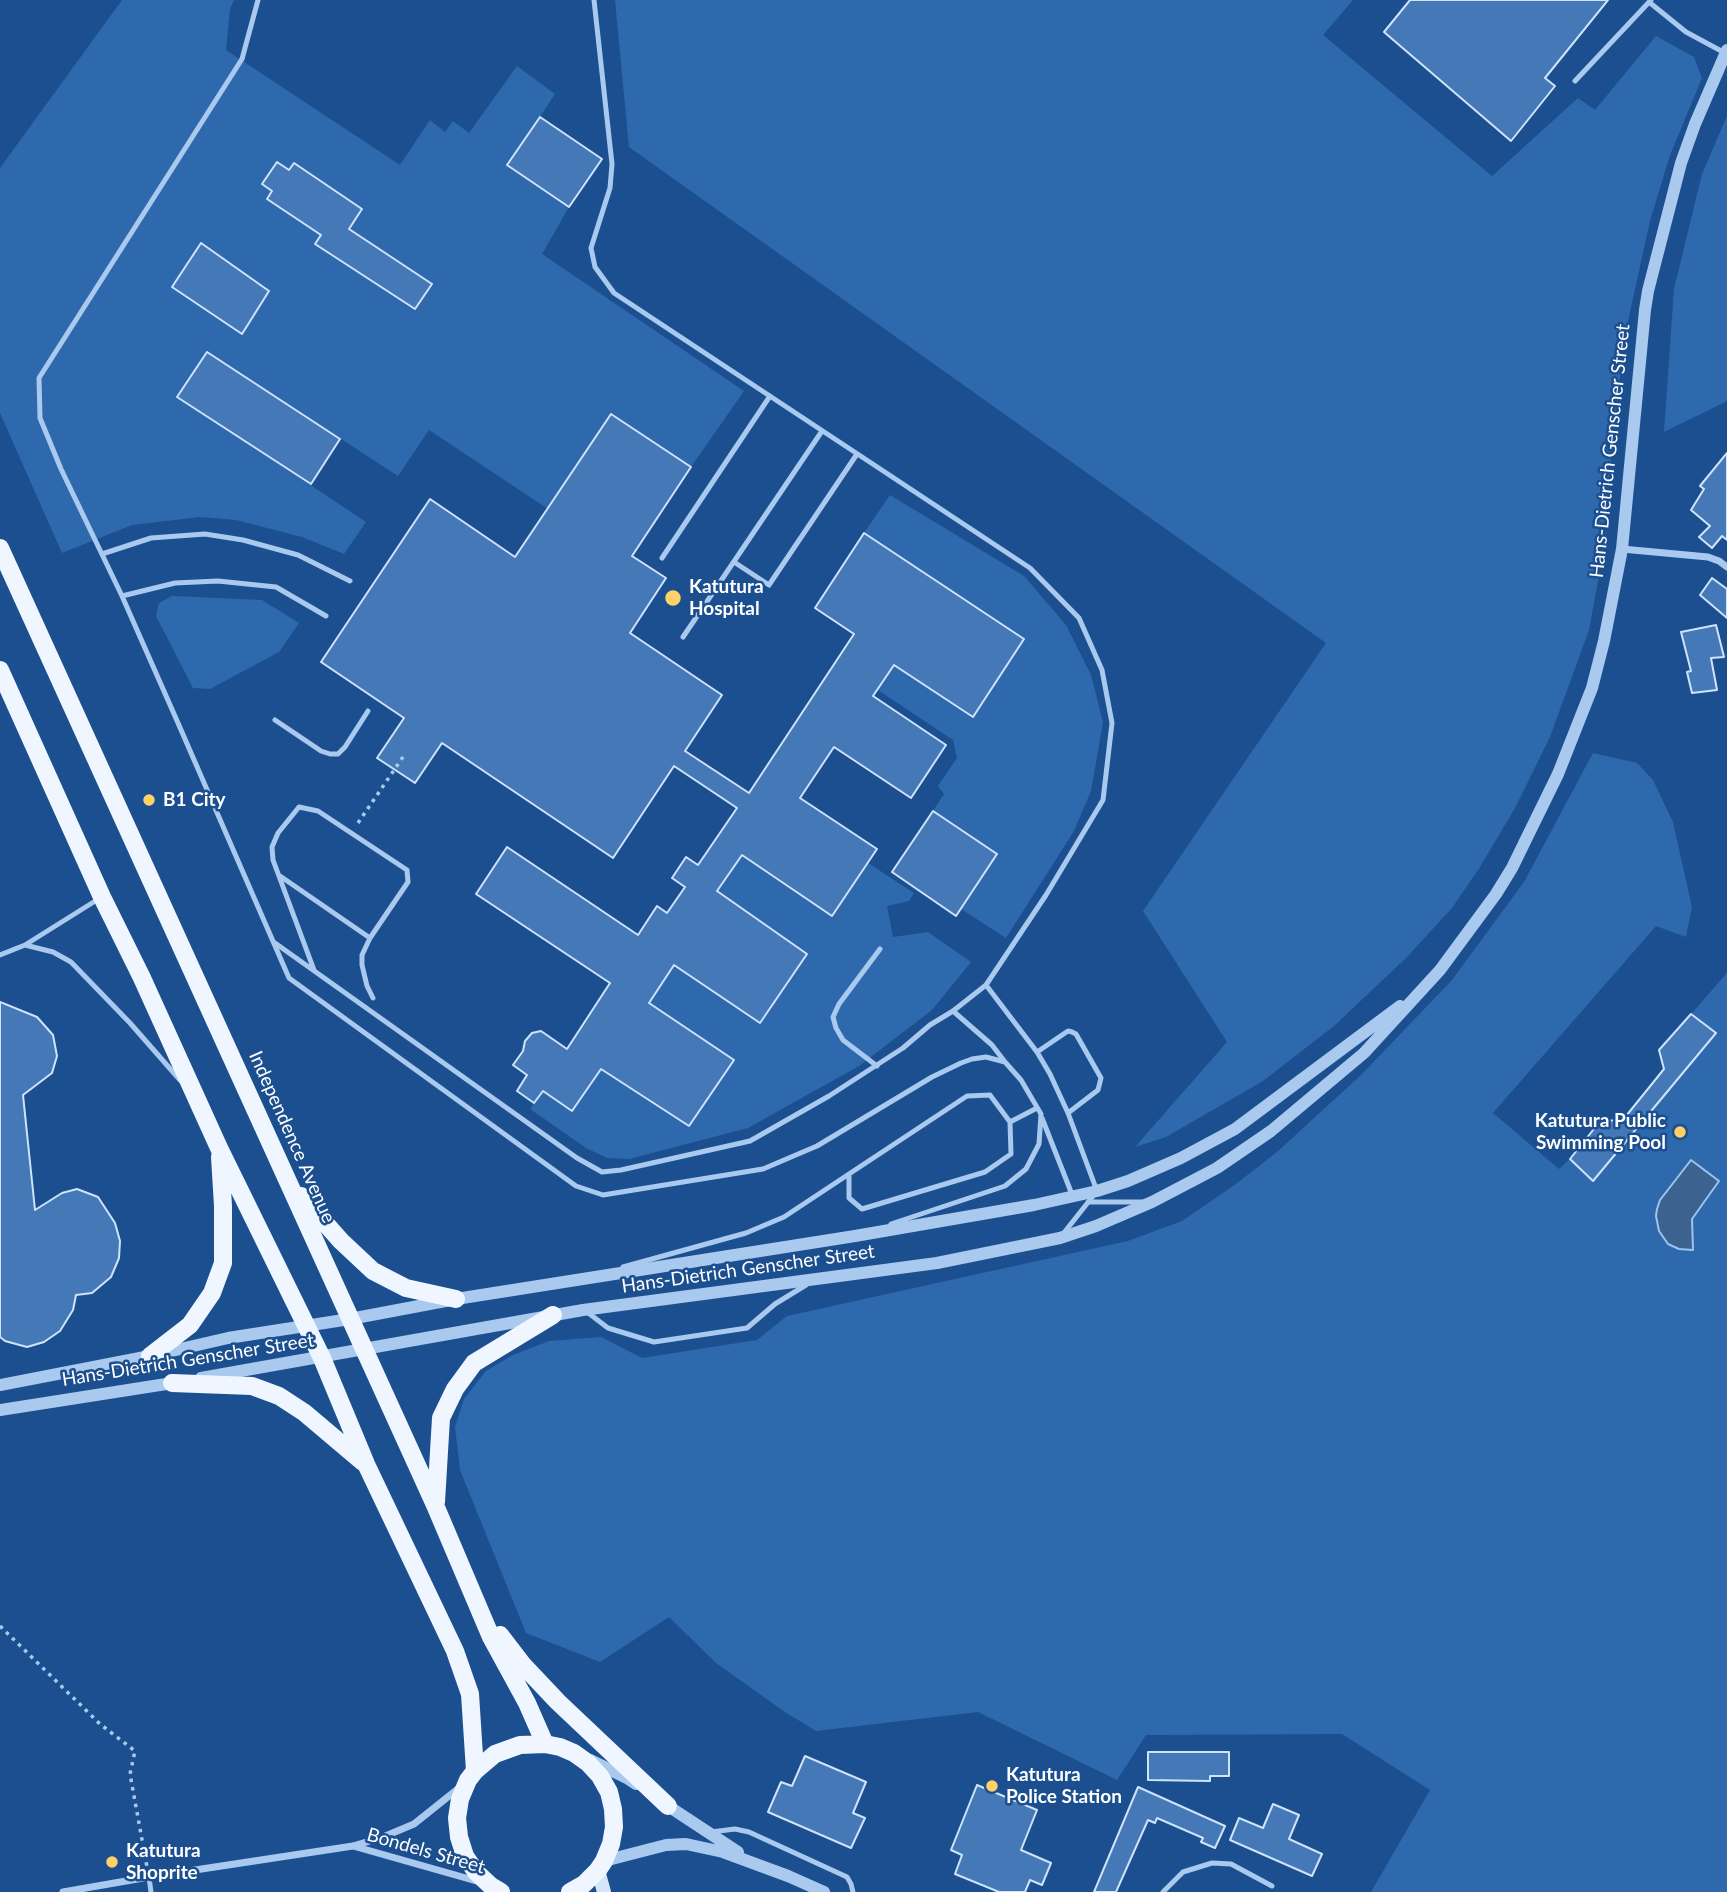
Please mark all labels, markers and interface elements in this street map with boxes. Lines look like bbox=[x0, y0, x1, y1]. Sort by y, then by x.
street label: Hans-Dietrich Genscher Street bbox=[1585, 323, 1635, 579]
place label: Katutura Hospital bbox=[689, 576, 764, 620]
marker: Katutura Hospital bbox=[663, 588, 683, 608]
place label: B1 City bbox=[163, 789, 226, 811]
marker: B1 City bbox=[141, 792, 157, 808]
street label: Independence Avenue bbox=[244, 1048, 340, 1226]
place label: Katutura Public Swimming Pool bbox=[1535, 1110, 1666, 1154]
marker: Katutura Public Swimming Pool bbox=[1672, 1124, 1688, 1140]
street label: Hans-Dietrich Genscher Street bbox=[620, 1240, 876, 1298]
street label: Hans-Dietrich Genscher Street bbox=[60, 1329, 316, 1391]
place label: Katutura Police Station bbox=[1006, 1764, 1122, 1808]
marker: Katutura Police Station bbox=[984, 1778, 1000, 1794]
street label: Bondels Street bbox=[364, 1823, 488, 1879]
place label: Katutura Shoprite bbox=[126, 1840, 201, 1884]
marker: Katutura Shoprite bbox=[104, 1854, 120, 1870]

